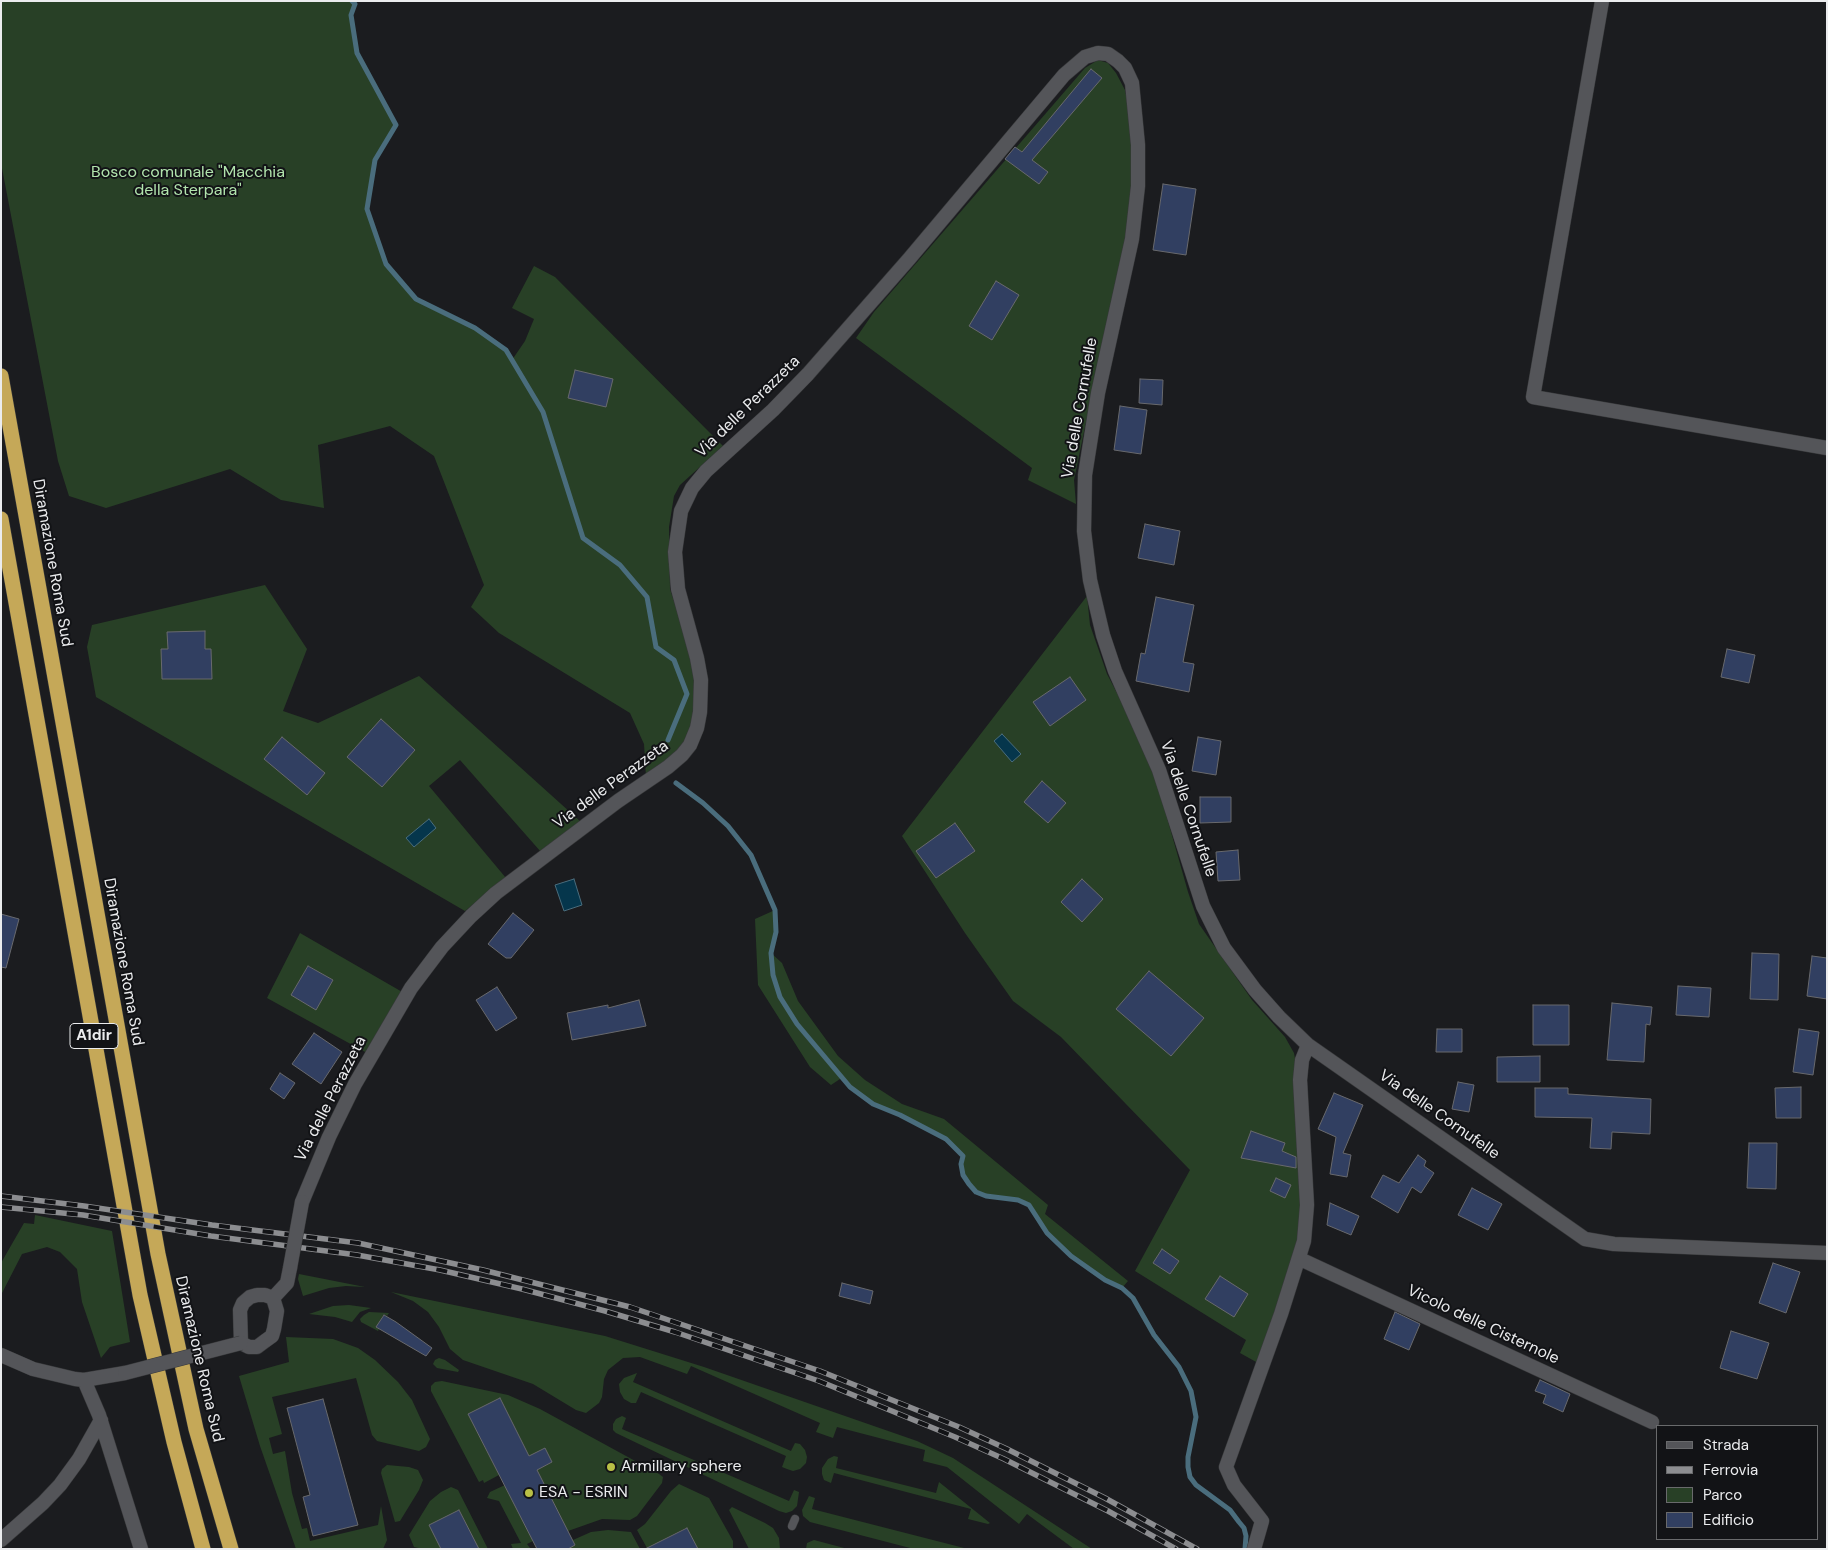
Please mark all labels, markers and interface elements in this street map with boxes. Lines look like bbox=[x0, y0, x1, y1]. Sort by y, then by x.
park label: Bosco comunale "Macchia della Sterpara" bbox=[91, 163, 285, 201]
street label: Via delle Cornufelle bbox=[1058, 336, 1102, 480]
street label: Via delle Perazzeta bbox=[692, 352, 804, 462]
street label: Diramazione Roma Sud bbox=[28, 478, 76, 648]
street label: Via delle Perazzeta bbox=[550, 737, 672, 833]
street label: Via delle Cornufelle bbox=[1156, 738, 1220, 880]
street label: Diramazione Roma Sud bbox=[99, 877, 147, 1047]
road number: A1dir bbox=[70, 1024, 118, 1048]
street label: Via delle Perazzeta bbox=[291, 1033, 371, 1165]
street label: Via delle Cornufelle bbox=[1375, 1066, 1503, 1164]
street label: Diramazione Roma Sud bbox=[171, 1274, 227, 1444]
street label: Vicolo delle Cisternole bbox=[1404, 1281, 1562, 1369]
legend bbox=[1656, 1425, 1818, 1540]
text: Strada bbox=[1703, 1435, 1749, 1455]
place label: Armillary sphere bbox=[621, 1457, 742, 1477]
text: Ferrovia bbox=[1703, 1460, 1758, 1480]
marker: Armillary sphere bbox=[605, 1461, 617, 1473]
place label: ESA - ESRIN bbox=[539, 1483, 628, 1503]
text: Parco bbox=[1703, 1485, 1742, 1505]
marker: ESA - ESRIN bbox=[523, 1487, 535, 1499]
text: Edificio bbox=[1703, 1510, 1754, 1530]

